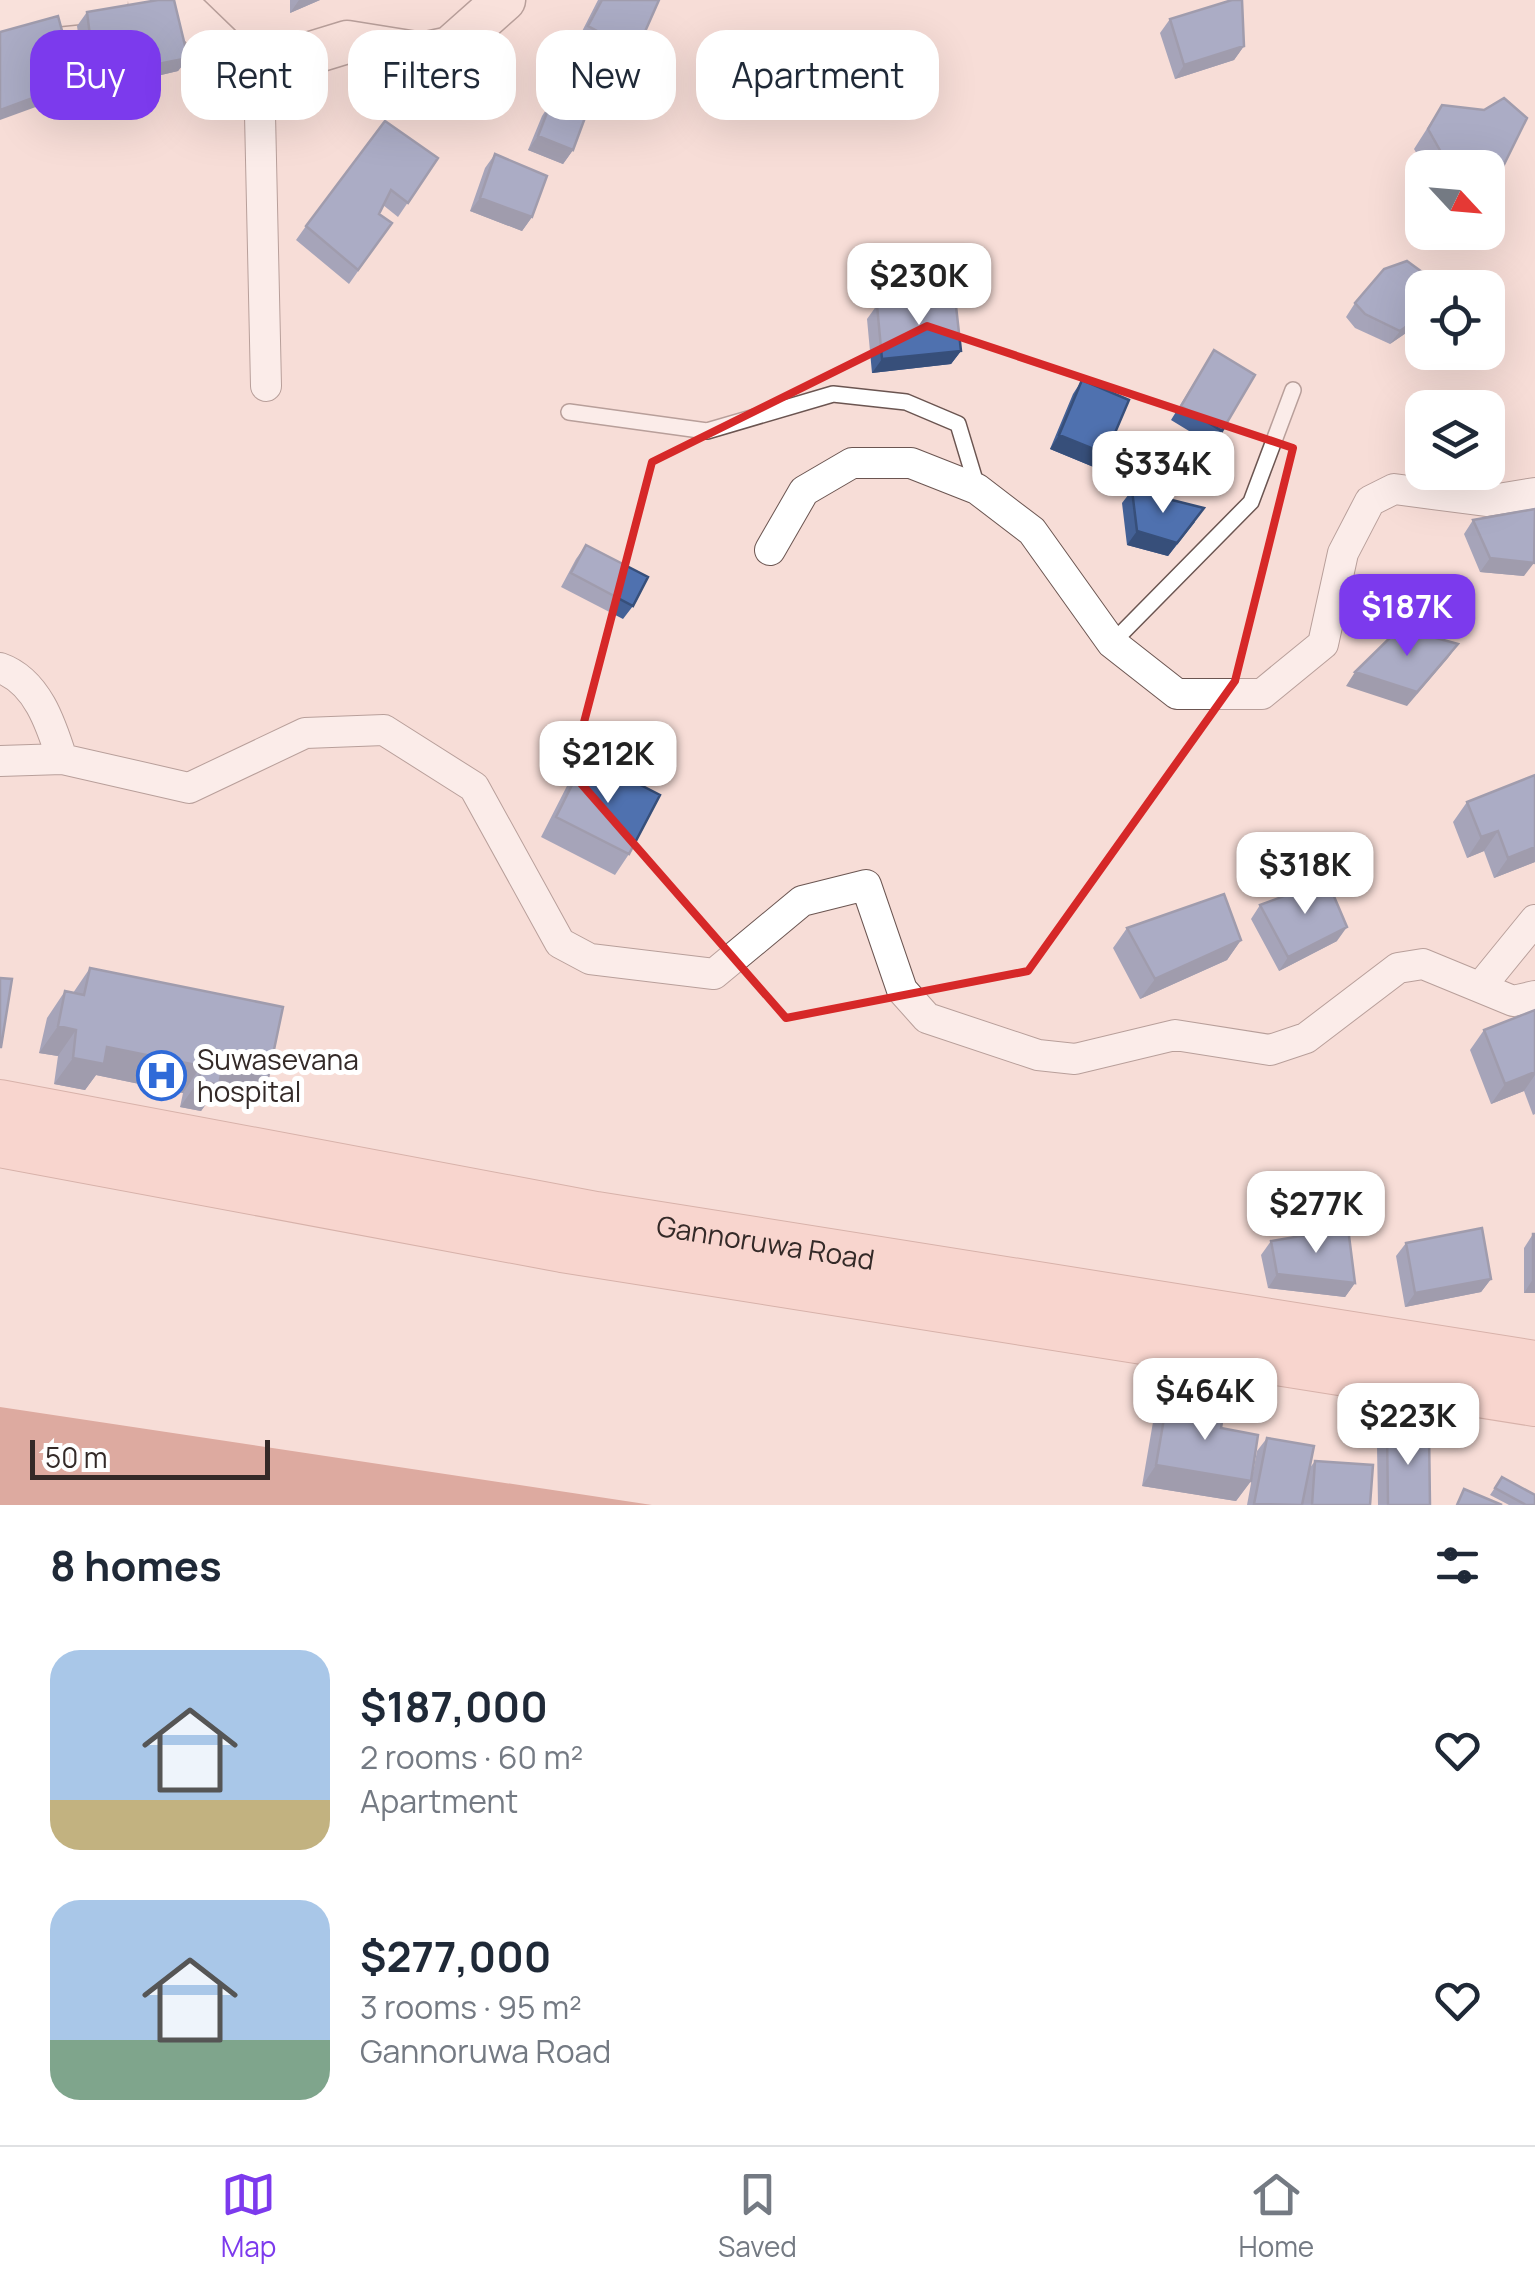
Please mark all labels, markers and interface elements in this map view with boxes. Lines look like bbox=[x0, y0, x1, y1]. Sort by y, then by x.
chip: Buy bbox=[30, 30, 161, 120]
chip: Rent bbox=[181, 30, 328, 120]
chip: Filters bbox=[348, 30, 516, 120]
chip: New bbox=[536, 30, 676, 120]
chip: Apartment bbox=[696, 30, 939, 120]
north arrow bbox=[1405, 150, 1505, 250]
map controls bbox=[1405, 150, 1505, 490]
pin: $230K bbox=[849, 243, 989, 328]
text: $230K bbox=[869, 253, 969, 297]
button: locate bbox=[1405, 270, 1505, 370]
button: layers bbox=[1405, 390, 1505, 490]
pin: $334K bbox=[1093, 431, 1233, 516]
text: $334K bbox=[1114, 441, 1212, 485]
pin: $187K bbox=[1337, 574, 1477, 659]
text: $187K bbox=[1361, 584, 1453, 628]
pin: $212K bbox=[538, 721, 678, 806]
text: $212K bbox=[562, 731, 654, 775]
pin: $318K bbox=[1235, 832, 1375, 917]
text: $318K bbox=[1258, 842, 1352, 886]
place label: Suwasevana hospital bbox=[197, 1040, 359, 1110]
hospital icon: Suwasevana hospital bbox=[136, 1050, 188, 1102]
pin: $277K bbox=[1246, 1171, 1386, 1256]
text: $277K bbox=[1269, 1181, 1363, 1225]
street label: Gannoruwa Road bbox=[654, 1206, 877, 1278]
pin: $464K bbox=[1135, 1358, 1275, 1443]
text: $464K bbox=[1155, 1368, 1255, 1412]
pin: $223K bbox=[1338, 1383, 1478, 1468]
text: $223K bbox=[1359, 1393, 1457, 1437]
scale bar bbox=[30, 1435, 270, 1480]
text: 50 m bbox=[45, 1438, 108, 1476]
text: 8 homes bbox=[50, 1536, 222, 1594]
icon: filters bbox=[1430, 1538, 1485, 1593]
text: $187,000 bbox=[360, 1677, 548, 1735]
icon: home bbox=[130, 1690, 250, 1810]
icon: heart bbox=[1430, 1723, 1485, 1778]
text: 2 rooms · 60 m² bbox=[360, 1735, 583, 1779]
text: Apartment bbox=[360, 1779, 518, 1823]
text: $277,000 bbox=[360, 1927, 551, 1985]
icon: home bbox=[130, 1940, 250, 2060]
icon: heart bbox=[1430, 1973, 1485, 2028]
text: 3 rooms · 95 m² bbox=[360, 1985, 582, 2029]
text: Gannoruwa Road bbox=[360, 2029, 611, 2073]
tab: Map bbox=[221, 2167, 276, 2265]
tab: Saved bbox=[718, 2167, 797, 2265]
tab: Home bbox=[1238, 2167, 1314, 2265]

